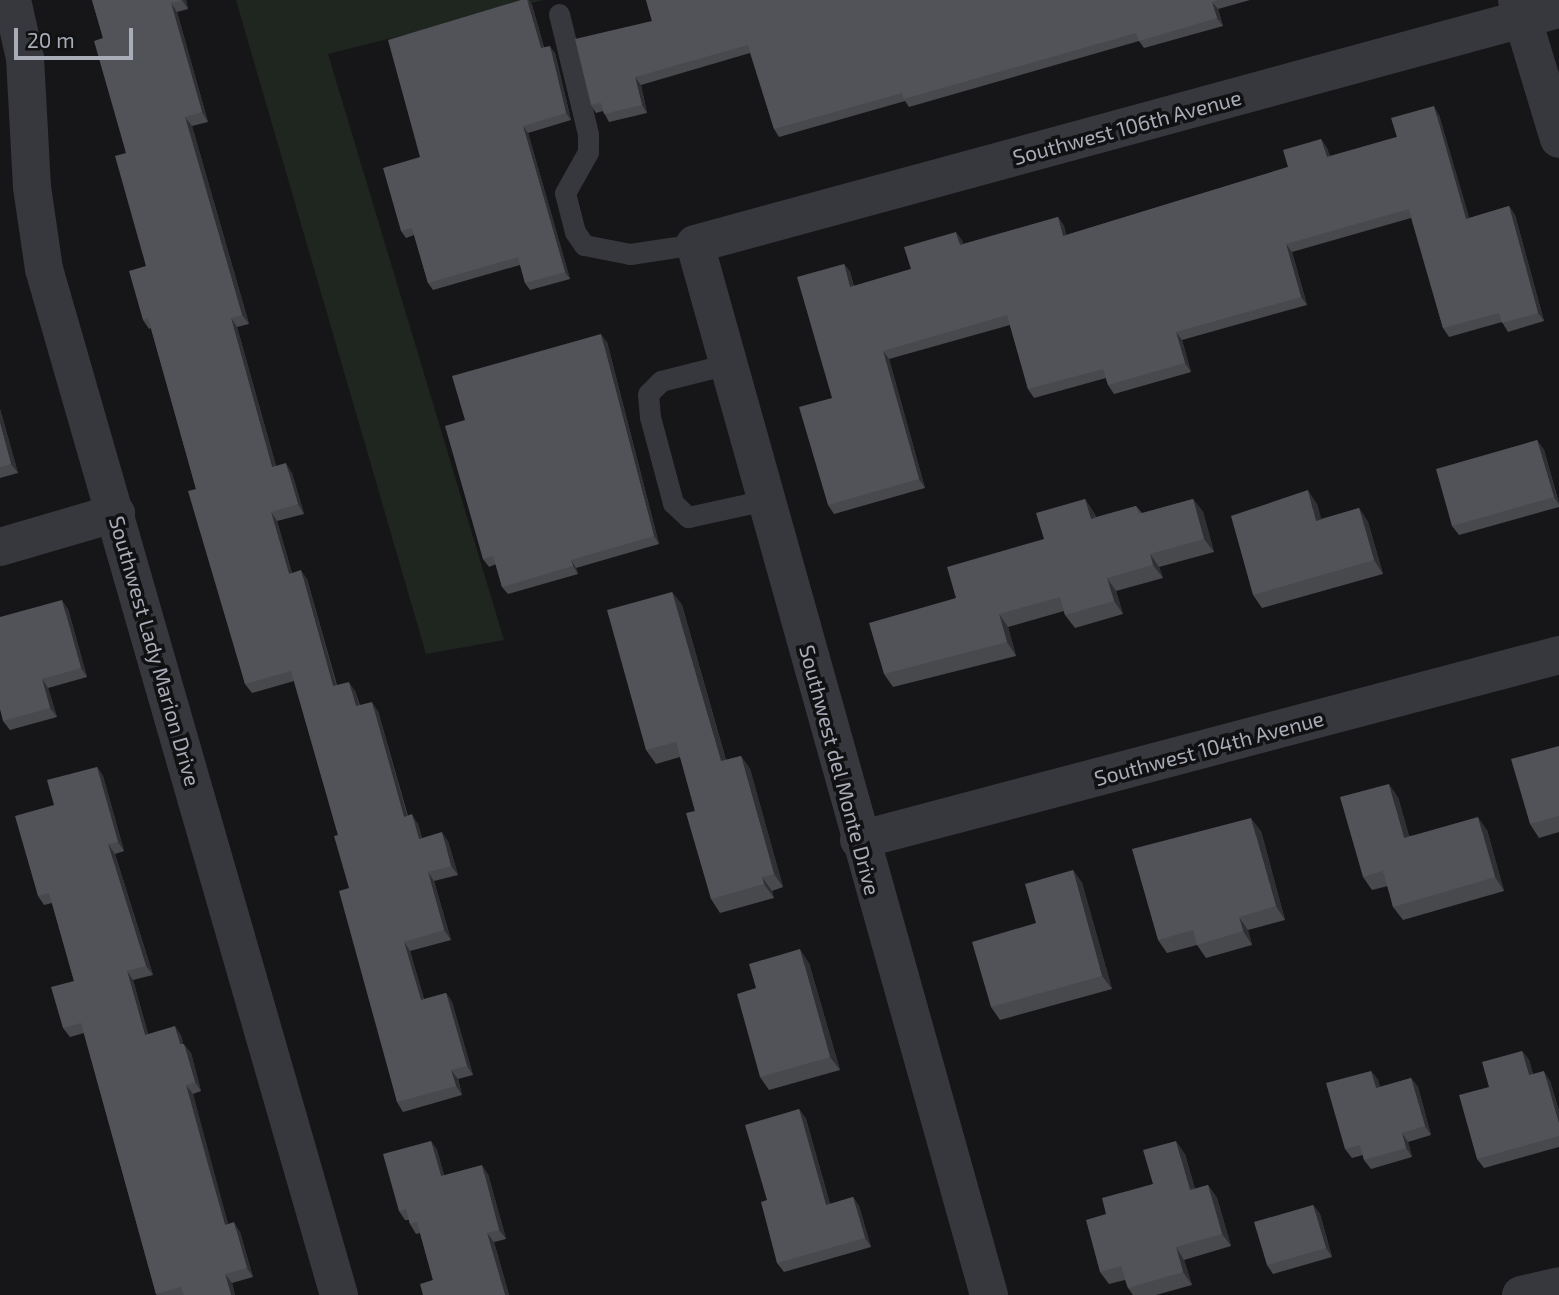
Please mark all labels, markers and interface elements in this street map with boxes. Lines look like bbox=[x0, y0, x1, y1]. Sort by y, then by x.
scale bar bbox=[18, 14, 136, 58]
text: 20 m bbox=[27, 27, 75, 52]
street label: Southwest 106th Avenue bbox=[1010, 84, 1244, 170]
street label: Southwest Lady Marion Drive bbox=[104, 513, 206, 789]
street label: Southwest del Monte Drive bbox=[794, 642, 886, 898]
street label: Southwest 104th Avenue bbox=[1091, 705, 1327, 791]

